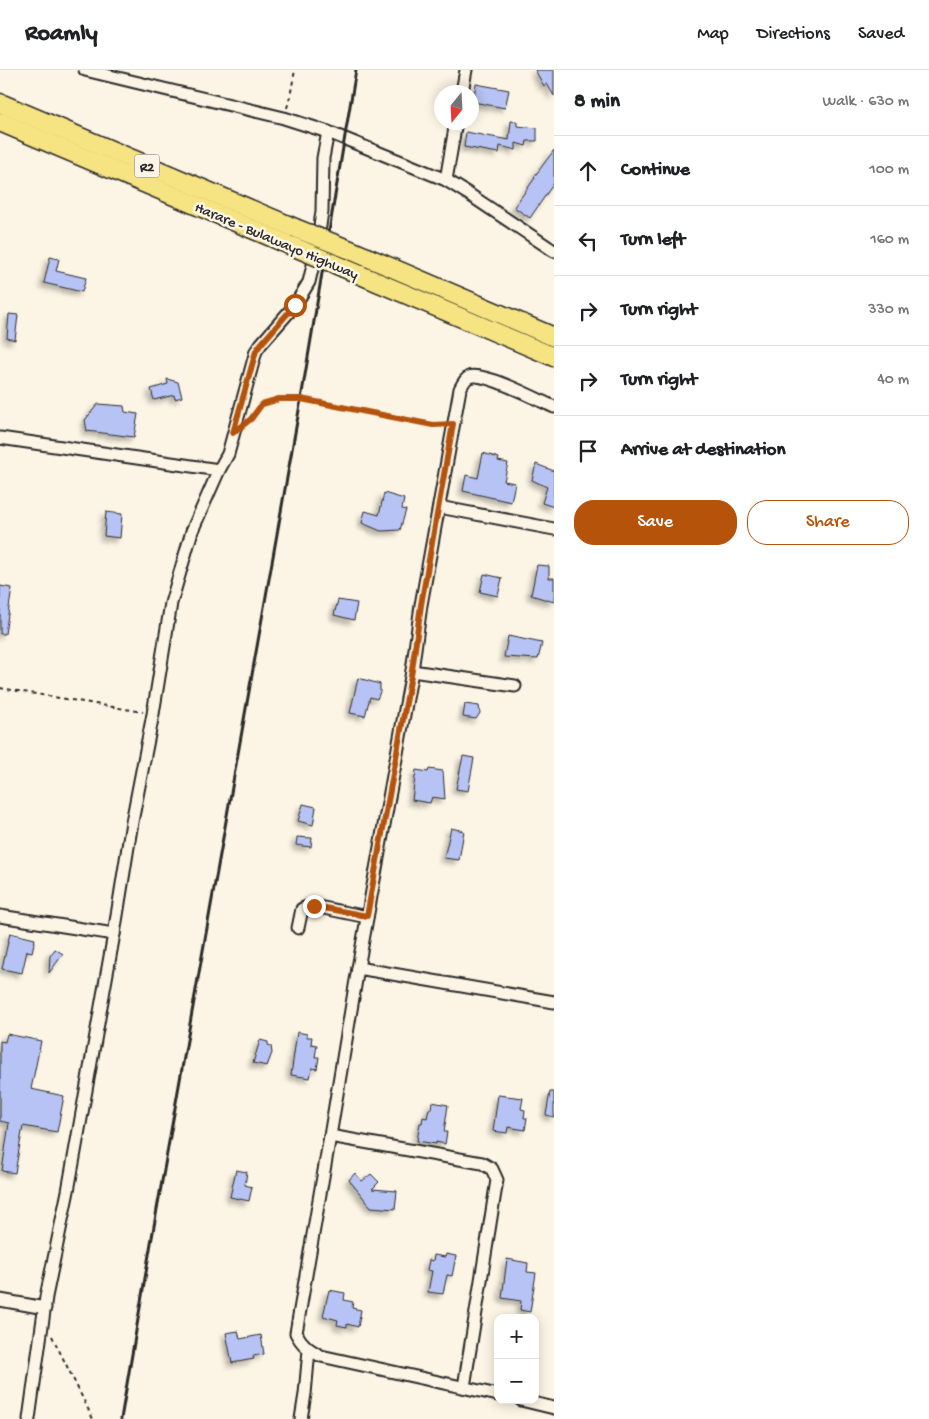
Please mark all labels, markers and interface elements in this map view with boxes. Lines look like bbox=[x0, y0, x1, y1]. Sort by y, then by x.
text: Roamly bbox=[25, 20, 98, 49]
text: Map bbox=[697, 24, 729, 45]
text: Directions bbox=[757, 24, 830, 45]
text: Saved bbox=[858, 24, 904, 45]
north arrow bbox=[434, 85, 479, 130]
text: 8 min bbox=[574, 90, 620, 115]
text: Walk · 630 m bbox=[823, 93, 909, 112]
road number: R2 bbox=[134, 154, 160, 178]
icon: ahead bbox=[574, 157, 602, 185]
text: Continue bbox=[621, 159, 690, 182]
text: 100 m bbox=[869, 161, 909, 180]
street label: Harare - Bulawayo Highway bbox=[192, 199, 361, 285]
icon: left bbox=[574, 227, 602, 255]
text: Turn left bbox=[621, 229, 685, 252]
text: 160 m bbox=[870, 231, 909, 250]
route start bbox=[284, 294, 307, 317]
icon: right bbox=[574, 297, 602, 325]
text: Turn right bbox=[621, 299, 697, 322]
text: 330 m bbox=[868, 301, 909, 320]
icon: right bbox=[574, 367, 602, 395]
text: Turn right bbox=[621, 369, 697, 392]
text: 40 m bbox=[877, 371, 909, 390]
icon: arrive bbox=[574, 437, 602, 465]
text: Arrive at destination bbox=[621, 439, 785, 462]
button: Save bbox=[574, 500, 737, 545]
button: Share bbox=[747, 500, 909, 545]
route end bbox=[303, 895, 326, 918]
map controls bbox=[494, 1314, 539, 1404]
button: + bbox=[494, 1314, 539, 1359]
button: − bbox=[494, 1359, 539, 1404]

